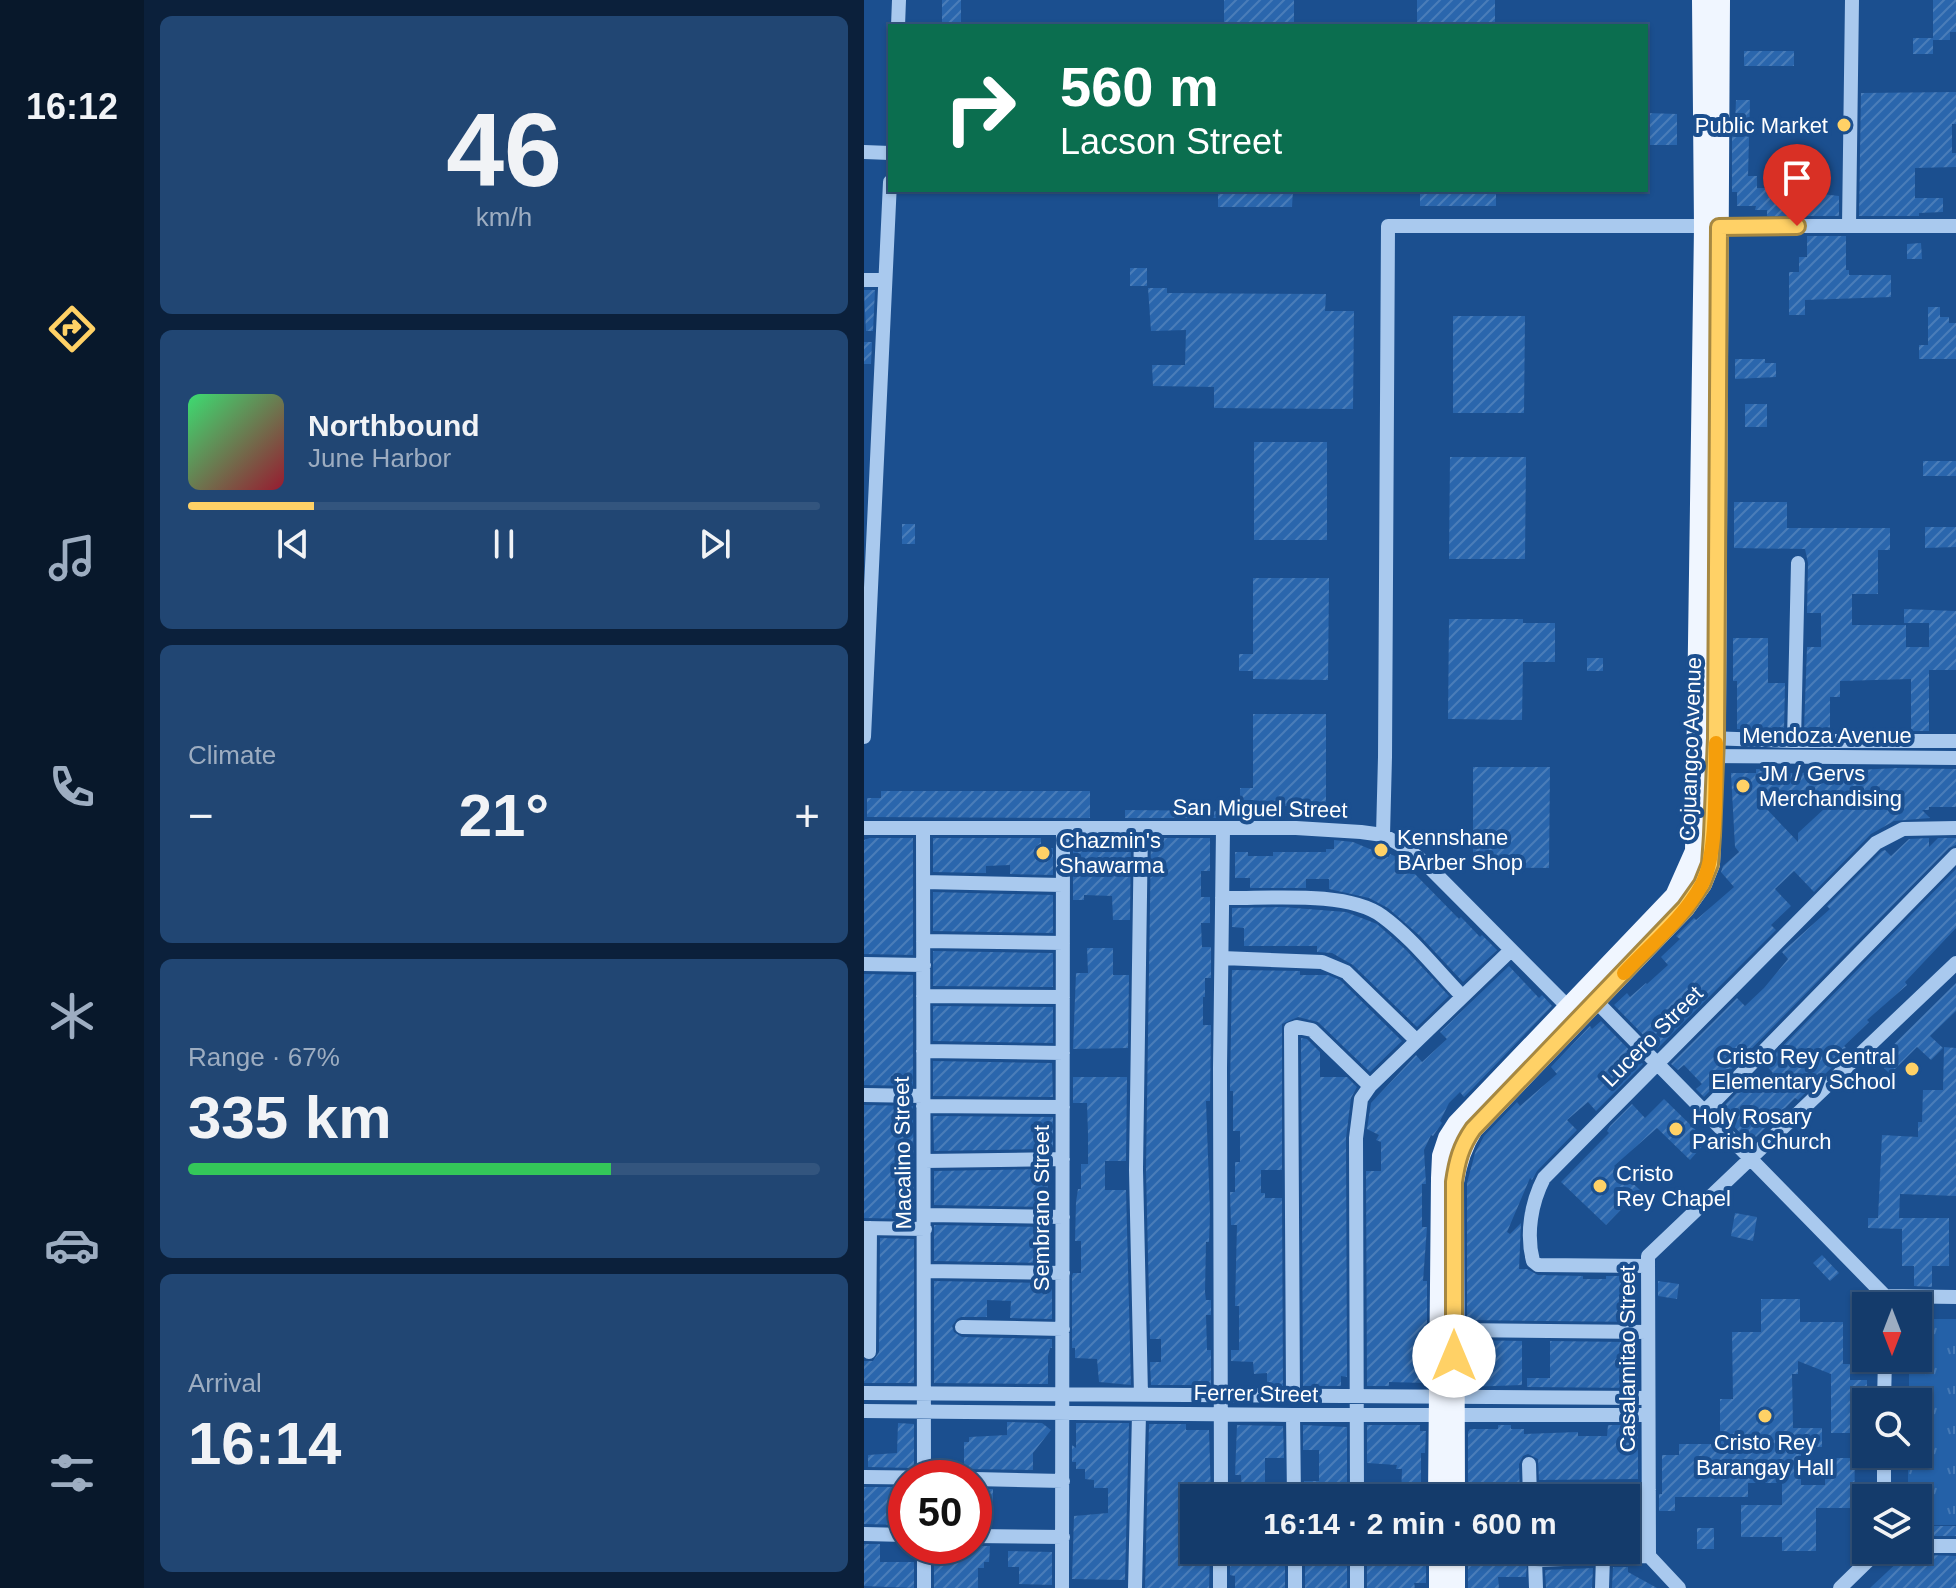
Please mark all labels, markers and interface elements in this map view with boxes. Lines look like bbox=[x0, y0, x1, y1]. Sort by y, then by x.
text: 560 m bbox=[1060, 55, 1219, 118]
icon: right bbox=[928, 56, 1032, 160]
text: 16:12 bbox=[26, 86, 118, 127]
text: 46 bbox=[446, 92, 562, 208]
place label: Public Market bbox=[1695, 113, 1828, 138]
marker: Public Market bbox=[1835, 116, 1853, 134]
text: Lacson Street bbox=[1060, 121, 1282, 162]
pin bbox=[1763, 144, 1831, 226]
icon: arrive bbox=[1775, 156, 1819, 200]
text: km/h bbox=[476, 202, 532, 232]
icon: directions bbox=[44, 301, 100, 357]
text: Northbound bbox=[308, 409, 480, 442]
text: June Harbor bbox=[308, 443, 451, 473]
icon: previous bbox=[271, 522, 315, 566]
icon: pause bbox=[482, 522, 526, 566]
icon: next bbox=[693, 522, 737, 566]
icon: music bbox=[44, 530, 100, 586]
street label: Cojuangco Avenue bbox=[1675, 656, 1706, 842]
street label: Mendoza Avenue bbox=[1742, 723, 1912, 748]
text: Climate bbox=[188, 740, 276, 770]
icon: phone bbox=[44, 759, 100, 815]
place label: JM / Gervs Merchandising bbox=[1759, 761, 1902, 811]
marker: JM / Gervs Merchandising bbox=[1734, 777, 1752, 795]
text: 21° bbox=[459, 782, 549, 849]
text: − bbox=[188, 791, 214, 840]
text: + bbox=[794, 791, 820, 840]
street label: San Miguel Street bbox=[1172, 794, 1348, 823]
place label: Kennshane BArber Shop bbox=[1397, 825, 1523, 875]
place label: Chazmin's Shawarma bbox=[1059, 828, 1165, 878]
marker: Kennshane BArber Shop bbox=[1372, 841, 1390, 859]
marker: Chazmin's Shawarma bbox=[1034, 844, 1052, 862]
street label: Lucero Street bbox=[1597, 981, 1708, 1092]
icon: climate bbox=[44, 988, 100, 1044]
text: Range · 67% bbox=[188, 1042, 340, 1072]
place label: Cristo Rey Central Elementary School bbox=[1711, 1044, 1896, 1094]
marker: Cristo Rey Central Elementary School bbox=[1903, 1060, 1921, 1078]
street label: Macalino Street bbox=[889, 1076, 916, 1230]
text: 335 km bbox=[188, 1084, 392, 1151]
place label: Holy Rosary Parish Church bbox=[1692, 1104, 1831, 1154]
marker: Holy Rosary Parish Church bbox=[1667, 1120, 1685, 1138]
street label: Sembrano Street bbox=[1029, 1125, 1054, 1291]
place label: Cristo Rey Chapel bbox=[1616, 1161, 1731, 1211]
marker: Cristo Rey Chapel bbox=[1591, 1177, 1609, 1195]
icon: car bbox=[44, 1217, 100, 1273]
street label: Casalamitao Street bbox=[1615, 1265, 1640, 1453]
north arrow bbox=[1852, 1292, 1932, 1372]
map controls bbox=[1852, 1292, 1932, 1564]
position arrow bbox=[1412, 1314, 1496, 1398]
text: Arrival bbox=[188, 1368, 262, 1398]
street label: Ferrer Street bbox=[1193, 1380, 1319, 1407]
button: search bbox=[1852, 1388, 1932, 1468]
marker: Cristo Rey Barangay Hall bbox=[1756, 1407, 1774, 1425]
text: 16:14 bbox=[188, 1410, 341, 1477]
place label: Cristo Rey Barangay Hall bbox=[1696, 1430, 1834, 1480]
icon: filters bbox=[44, 1445, 100, 1501]
speed limit sign: 50 bbox=[888, 1460, 992, 1564]
button: layers bbox=[1852, 1484, 1932, 1564]
text: 16:14 · 2 min · 600 m bbox=[1263, 1507, 1557, 1540]

